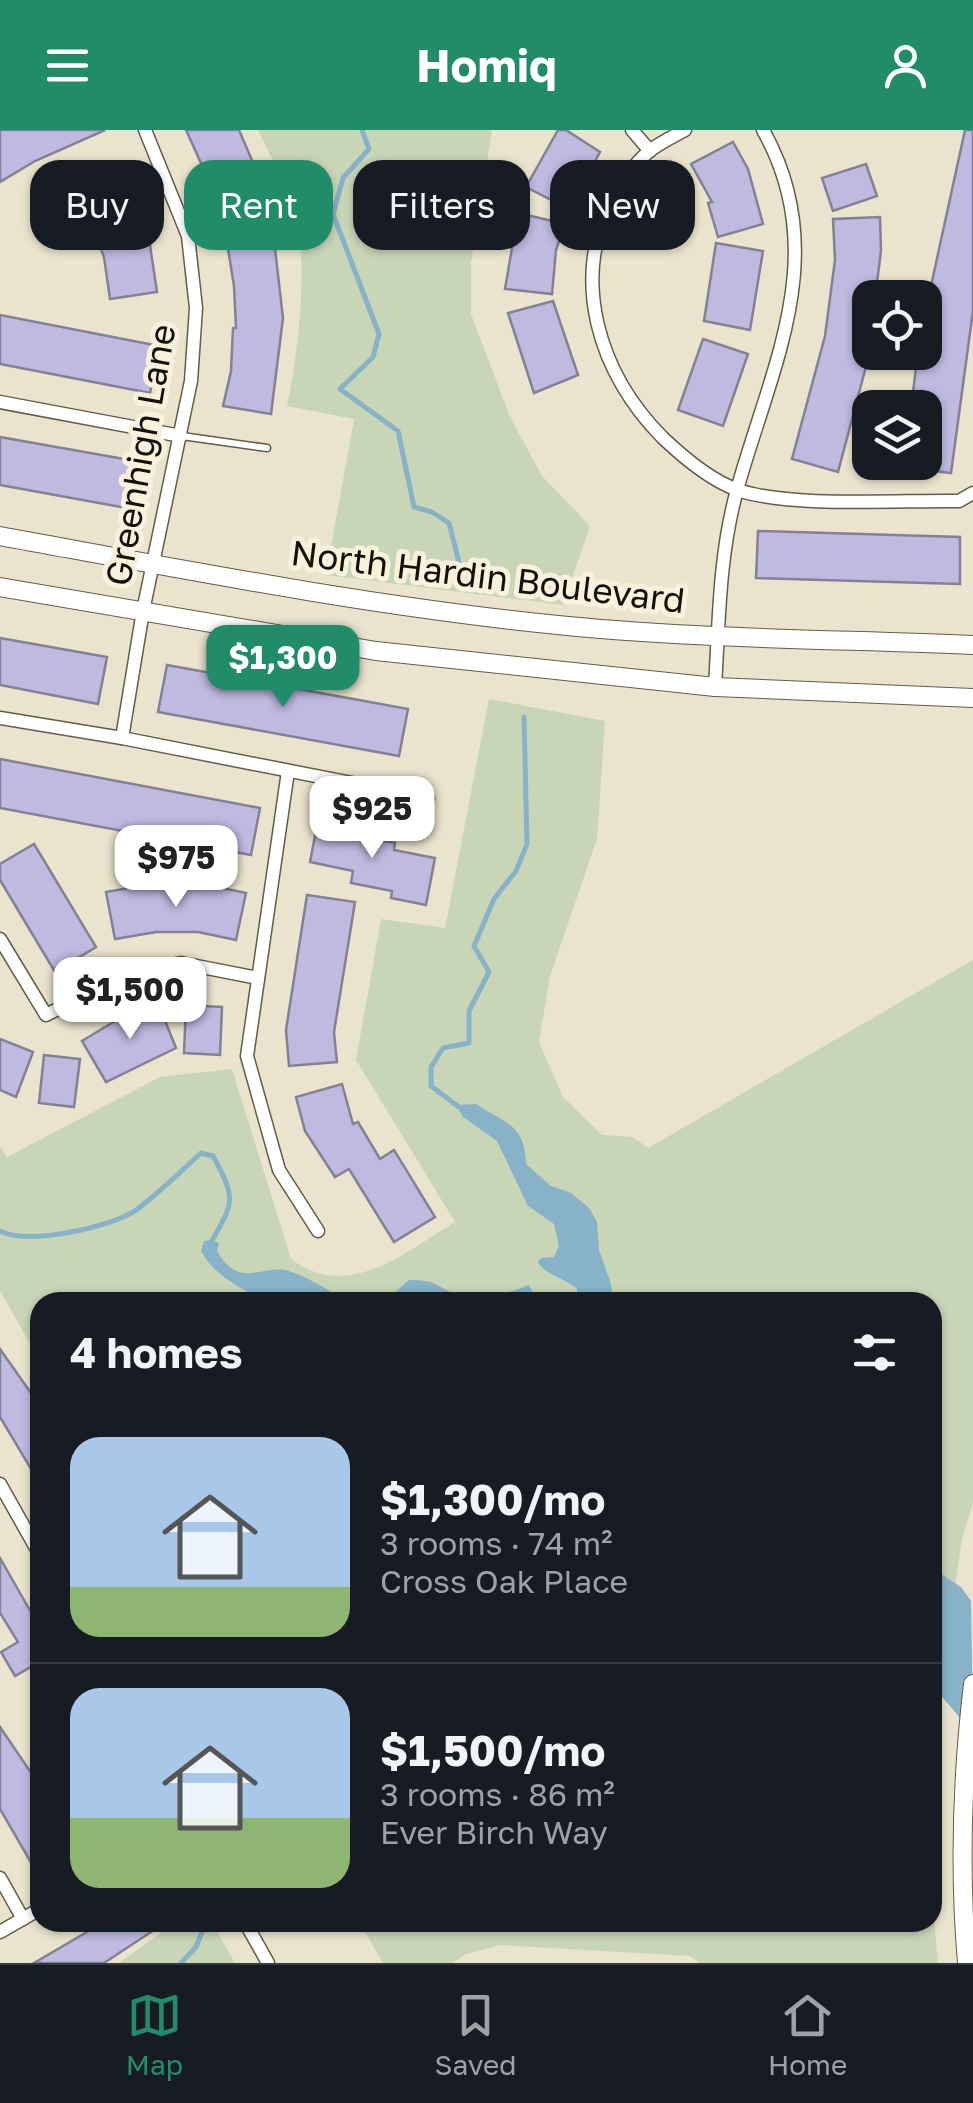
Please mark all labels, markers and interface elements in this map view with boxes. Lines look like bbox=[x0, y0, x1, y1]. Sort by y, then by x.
icon: menu bbox=[40, 38, 95, 93]
text: Homiq bbox=[416, 38, 557, 92]
icon: person bbox=[878, 38, 933, 93]
chip: Buy bbox=[30, 160, 164, 250]
chip: Rent bbox=[184, 160, 333, 250]
chip: Filters bbox=[353, 160, 530, 250]
chip: New bbox=[550, 160, 695, 250]
map controls bbox=[852, 280, 942, 480]
button: locate bbox=[852, 280, 942, 370]
street label: Greenhigh Lane bbox=[96, 321, 184, 589]
button: layers bbox=[852, 390, 942, 480]
street label: North Hardin Boulevard bbox=[289, 531, 687, 621]
pin: $1,300 bbox=[202, 625, 364, 710]
text: $1,300 bbox=[228, 638, 338, 676]
pin: $925 bbox=[313, 776, 431, 861]
text: $925 bbox=[332, 789, 412, 827]
pin: $975 bbox=[117, 825, 235, 910]
text: $975 bbox=[137, 838, 215, 876]
pin: $1,500 bbox=[49, 957, 211, 1042]
text: $1,500 bbox=[75, 970, 185, 1008]
icon: filters bbox=[847, 1325, 902, 1380]
text: 4 homes bbox=[70, 1327, 242, 1377]
text: $1,300/mo bbox=[380, 1474, 606, 1524]
icon: home bbox=[150, 1477, 270, 1597]
text: 3 rooms · 74 m² bbox=[380, 1524, 612, 1562]
text: Cross Oak Place bbox=[380, 1562, 628, 1600]
text: $1,500/mo bbox=[380, 1725, 606, 1775]
icon: home bbox=[150, 1728, 270, 1848]
text: 3 rooms · 86 m² bbox=[380, 1775, 615, 1813]
text: Ever Birch Way bbox=[380, 1813, 608, 1851]
tab: Map bbox=[126, 1988, 183, 2081]
tab: Saved bbox=[435, 1988, 516, 2081]
tab: Home bbox=[768, 1988, 847, 2081]

